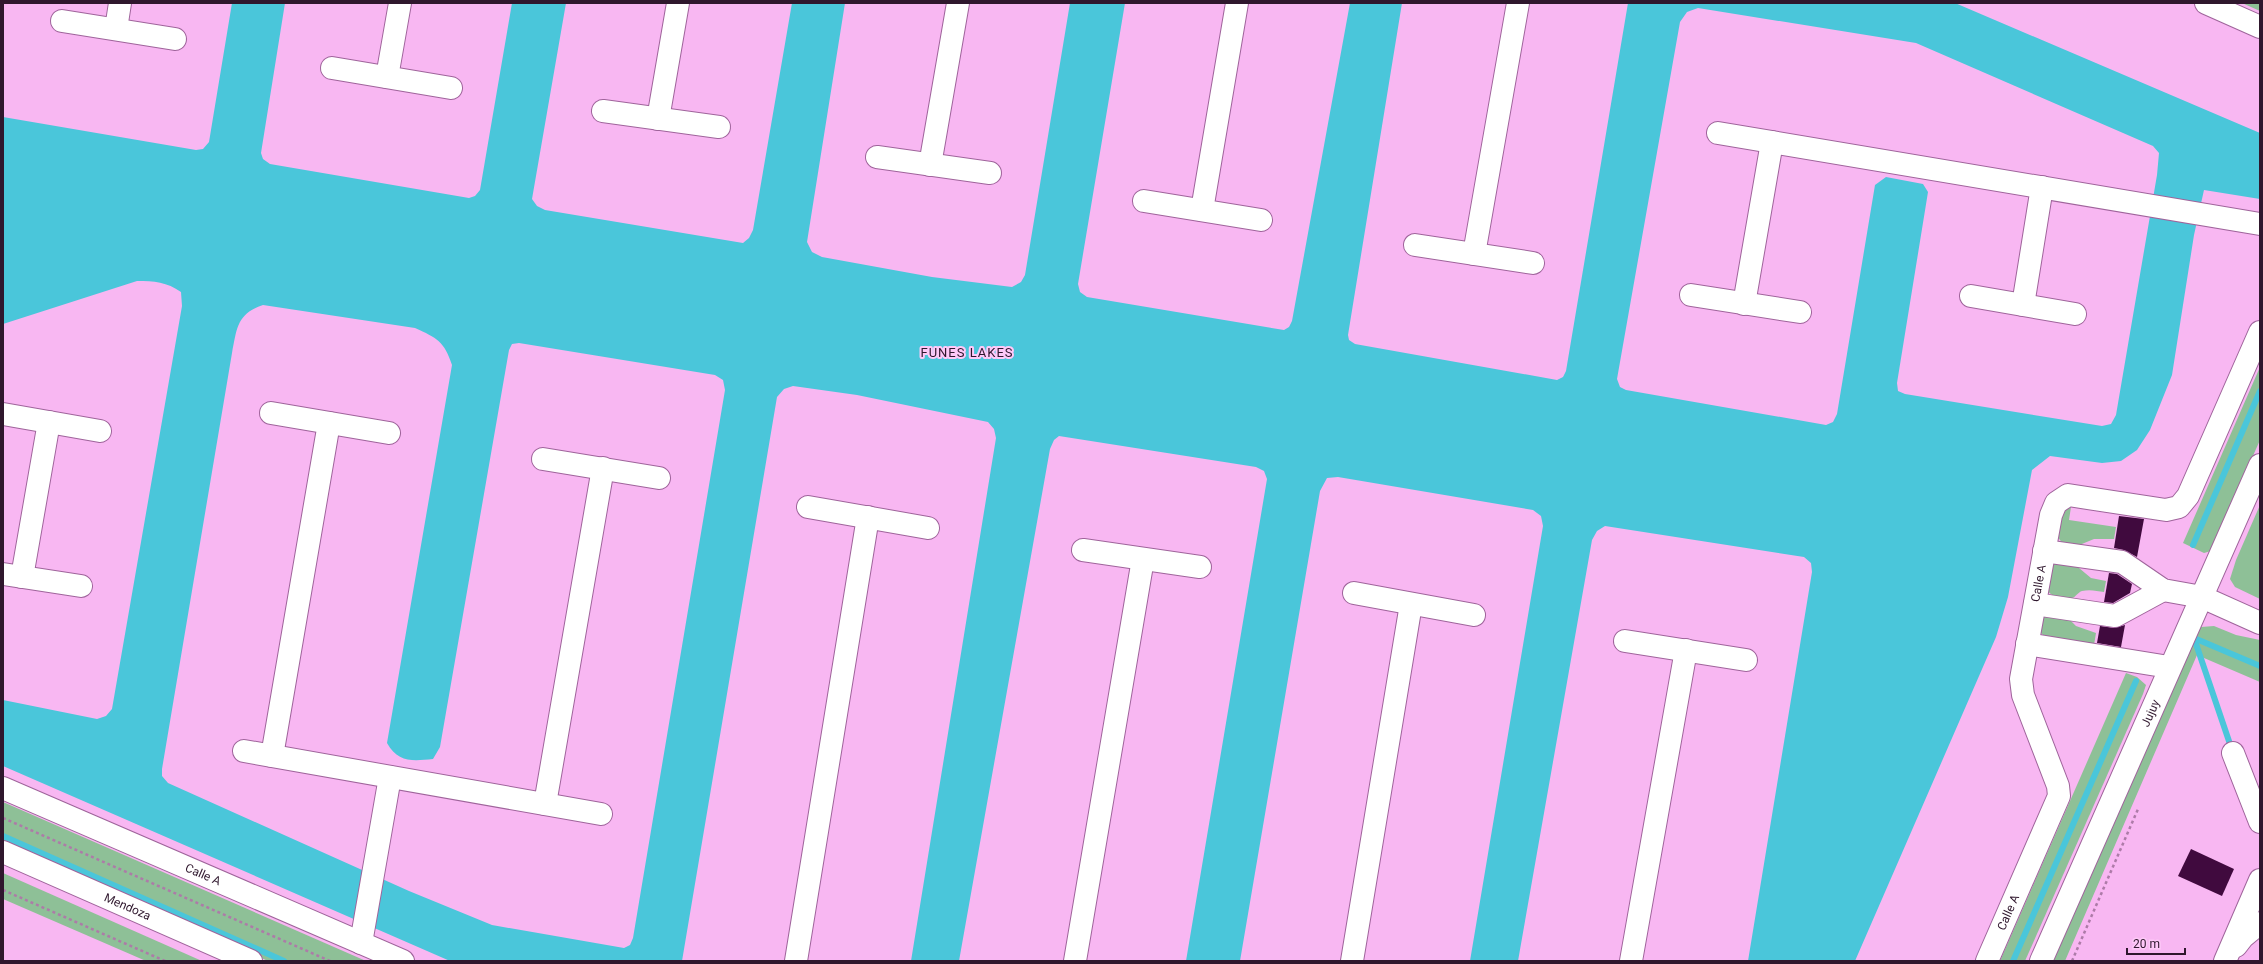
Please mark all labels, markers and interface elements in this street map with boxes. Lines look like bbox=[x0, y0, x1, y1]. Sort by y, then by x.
district label: FUNES LAKES bbox=[920, 345, 1014, 360]
street label: Calle A bbox=[2028, 563, 2049, 603]
street label: Jujuy bbox=[2138, 697, 2163, 729]
street label: Calle A bbox=[183, 861, 223, 888]
street label: Mendoza bbox=[102, 890, 153, 923]
street label: Calle A bbox=[1994, 892, 2022, 932]
scale bar bbox=[2127, 930, 2185, 956]
text: 20 m bbox=[2133, 937, 2160, 951]

